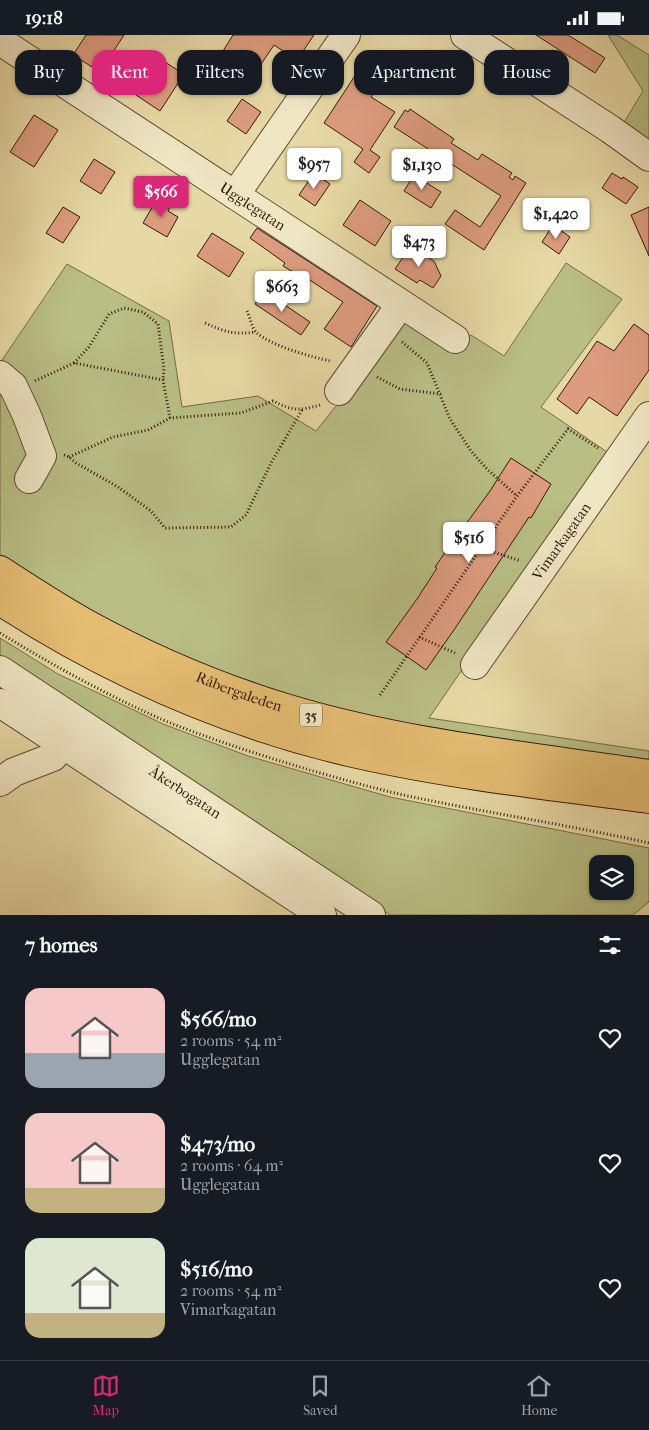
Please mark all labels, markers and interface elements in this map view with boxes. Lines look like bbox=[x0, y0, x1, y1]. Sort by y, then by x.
text: 19:18 bbox=[25, 7, 63, 29]
chip: Buy bbox=[15, 50, 82, 95]
chip: Rent bbox=[92, 50, 167, 95]
chip: Filters bbox=[177, 50, 262, 95]
chip: New bbox=[272, 50, 344, 95]
chip: Apartment bbox=[354, 50, 474, 95]
chip: House bbox=[484, 50, 569, 95]
pin: $957 bbox=[284, 147, 344, 190]
pin: $1,130 bbox=[381, 149, 463, 191]
text: $957 bbox=[298, 154, 330, 173]
text: $1,130 bbox=[403, 155, 441, 174]
pin: $566 bbox=[131, 175, 191, 218]
street label: Ugglegatan bbox=[216, 178, 289, 235]
text: $566 bbox=[144, 182, 178, 201]
pin: $1,420 bbox=[515, 197, 597, 240]
text: $1,420 bbox=[534, 204, 578, 223]
pin: $473 bbox=[389, 225, 449, 268]
text: $473 bbox=[403, 232, 435, 251]
pin: $663 bbox=[252, 271, 312, 313]
text: $663 bbox=[266, 277, 298, 296]
street label: Vimarkagatan bbox=[528, 499, 595, 584]
pin: $516 bbox=[439, 521, 499, 564]
text: $516 bbox=[454, 528, 484, 547]
street label: Råbergaleden bbox=[193, 668, 285, 715]
road number: 35 bbox=[300, 703, 322, 727]
street label: Åkerbogatan bbox=[145, 762, 225, 823]
map controls bbox=[589, 855, 634, 900]
button: layers bbox=[589, 855, 634, 900]
icon: filters bbox=[596, 931, 624, 959]
text: 7 homes bbox=[25, 933, 97, 957]
text: $566/mo bbox=[180, 1007, 257, 1031]
icon: home bbox=[65, 1008, 125, 1068]
icon: heart bbox=[596, 1024, 624, 1052]
text: 2 rooms · 54 m² bbox=[180, 1031, 281, 1050]
text: Ugglegatan bbox=[180, 1050, 260, 1069]
text: $473/mo bbox=[180, 1132, 255, 1156]
icon: home bbox=[65, 1133, 125, 1193]
icon: heart bbox=[596, 1149, 624, 1177]
text: 2 rooms · 64 m² bbox=[180, 1156, 283, 1175]
text: Ugglegatan bbox=[180, 1175, 260, 1194]
text: $516/mo bbox=[180, 1257, 253, 1281]
icon: home bbox=[65, 1258, 125, 1318]
icon: heart bbox=[596, 1274, 624, 1302]
text: 2 rooms · 54 m² bbox=[180, 1281, 281, 1300]
text: Vimarkagatan bbox=[180, 1300, 276, 1319]
tab: Map bbox=[92, 1372, 120, 1419]
tab: Saved bbox=[303, 1372, 338, 1419]
tab: Home bbox=[521, 1372, 557, 1419]

